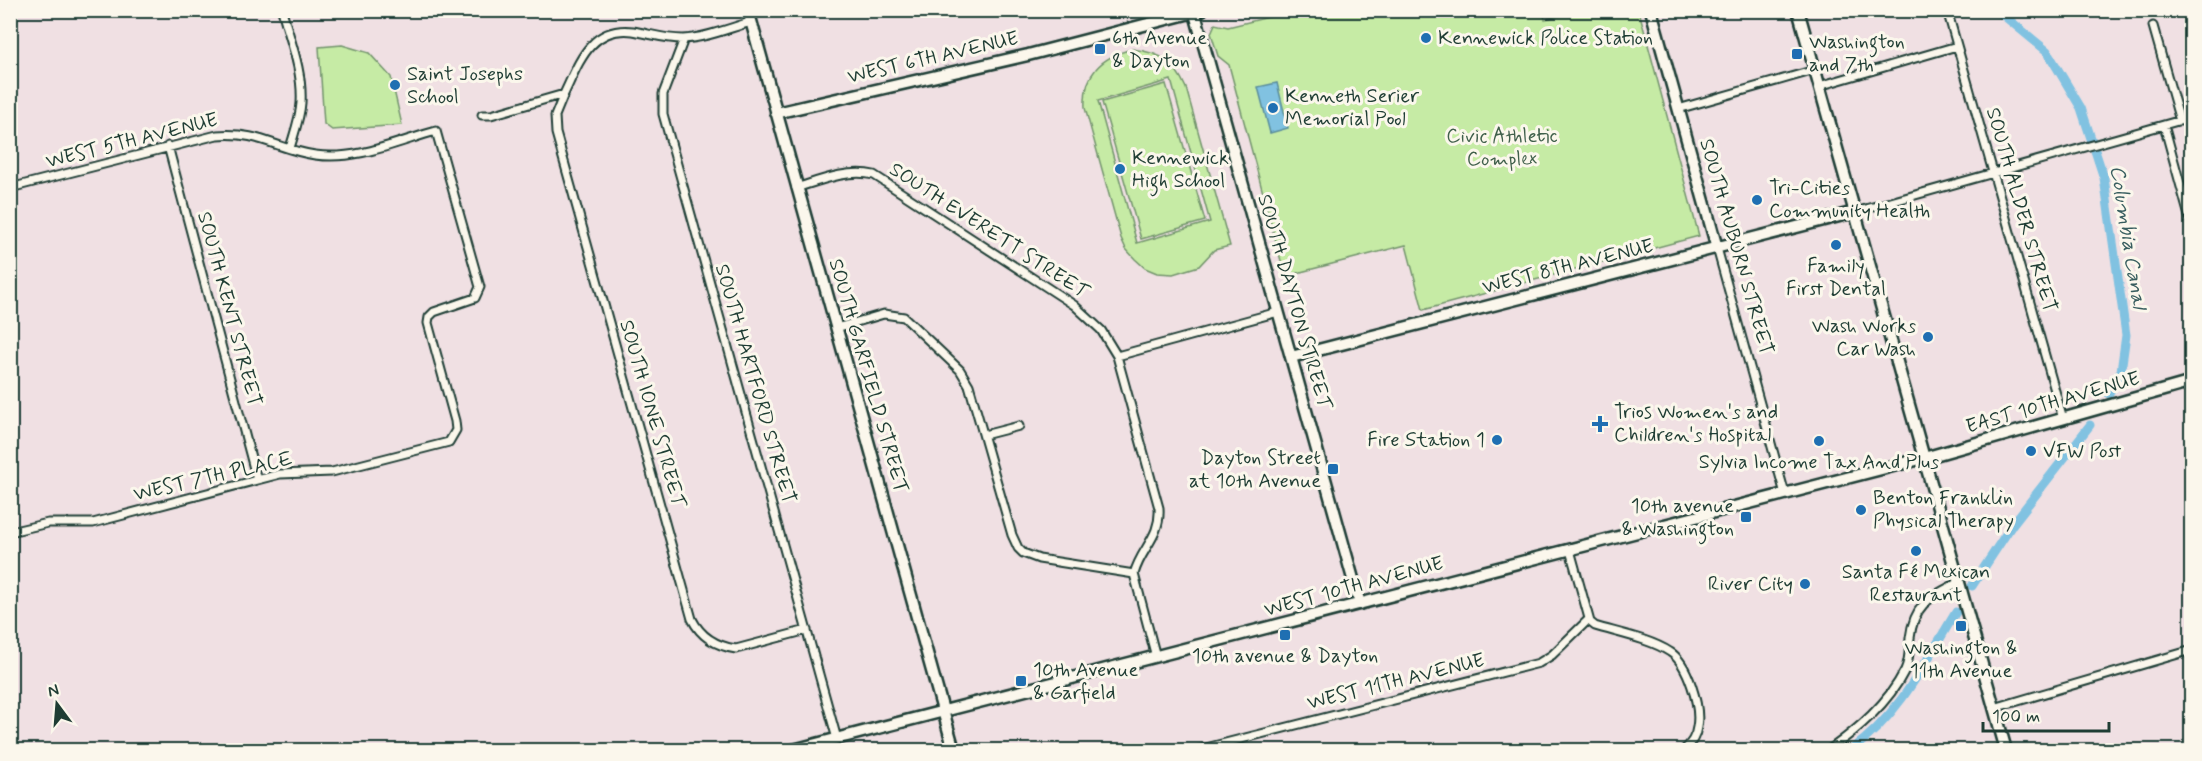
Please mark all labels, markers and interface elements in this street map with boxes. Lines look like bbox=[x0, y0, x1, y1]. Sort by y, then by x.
street label: WEST 6TH AVENUE bbox=[845, 25, 1021, 91]
place label: 6th Avenue & Dayton bbox=[1112, 25, 1207, 75]
place label: Kennewick Police Station bbox=[1438, 25, 1653, 52]
place label: Washington and 7th bbox=[1809, 29, 1905, 79]
marker: Kennewick Police Station bbox=[1419, 31, 1433, 45]
marker: 6th Avenue & Dayton bbox=[1093, 42, 1107, 56]
marker: Washington and 7th bbox=[1790, 47, 1804, 61]
place label: Saint Josephs School bbox=[407, 61, 523, 111]
marker: Saint Josephs School bbox=[388, 78, 402, 92]
place label: Kenneth Serier Memorial Pool bbox=[1285, 83, 1420, 133]
marker: Kenneth Serier Memorial Pool bbox=[1266, 101, 1280, 115]
street label: SOUTH ALDER STREET bbox=[1979, 105, 2063, 315]
street label: WEST 5TH AVENUE bbox=[43, 107, 221, 175]
park label: Civic Athletic Complex bbox=[1446, 123, 1558, 173]
street label: SOUTH AUBURN STREET bbox=[1692, 136, 1780, 358]
place label: Kennewick High School bbox=[1132, 145, 1229, 197]
street label: SOUTH EVERETT STREET bbox=[884, 156, 1095, 307]
marker: Kennewick High School bbox=[1113, 162, 1127, 176]
water label: Columbia Canal bbox=[2103, 163, 2154, 313]
place label: Tri-Cities Community Health bbox=[1769, 175, 1930, 225]
street label: SOUTH DAYTON STREET bbox=[1250, 191, 1338, 414]
marker: Tri-Cities Community Health bbox=[1750, 193, 1764, 207]
street label: SOUTH KENT STREET bbox=[190, 209, 268, 409]
street label: WEST 8TH AVENUE bbox=[1480, 233, 1656, 301]
marker: Family First Dental bbox=[1829, 238, 1843, 252]
place label: Family First Dental bbox=[1786, 253, 1886, 303]
street label: SOUTH GARFIELD STREET bbox=[822, 256, 914, 496]
street label: SOUTH HARTFORD STREET bbox=[708, 261, 802, 507]
place label: Wash Works Car Wash bbox=[1812, 313, 1916, 363]
street label: SOUTH IONE STREET bbox=[612, 317, 692, 512]
marker: Wash Works Car Wash bbox=[1921, 330, 1935, 344]
street label: EAST 10TH AVENUE bbox=[1963, 365, 2143, 441]
place label: Trios Women's and Children's Hospital bbox=[1614, 399, 1778, 449]
marker: Trios Women's and Children's Hospital bbox=[1591, 415, 1609, 433]
place label: Fire Station 1 bbox=[1367, 427, 1485, 454]
marker: Fire Station 1 bbox=[1490, 433, 1504, 447]
marker: Sylvia Income Tax And Plus bbox=[1812, 434, 1826, 448]
place label: VFW Post bbox=[2043, 438, 2121, 465]
marker: VFW Post bbox=[2024, 444, 2038, 458]
place label: Dayton Street at 10th Avenue bbox=[1189, 445, 1321, 495]
street label: WEST 7TH PLACE bbox=[131, 446, 295, 508]
place label: Sylvia Income Tax And Plus bbox=[1699, 449, 1939, 476]
marker: Dayton Street at 10th Avenue bbox=[1326, 462, 1340, 476]
place label: Benton Franklin Physical Therapy bbox=[1873, 485, 2014, 535]
place label: 10th avenue & Washington bbox=[1621, 493, 1734, 545]
marker: Benton Franklin Physical Therapy bbox=[1854, 503, 1868, 517]
marker: 10th avenue & Washington bbox=[1739, 510, 1753, 524]
marker: Santa Fé Mexican Restaurant bbox=[1909, 544, 1923, 558]
street label: WEST 10TH AVENUE bbox=[1261, 550, 1447, 624]
place label: Santa Fé Mexican Restaurant bbox=[1842, 559, 1990, 609]
place label: River City bbox=[1708, 571, 1793, 598]
marker: River City bbox=[1798, 577, 1812, 591]
marker: Washington & 11th Avenue bbox=[1954, 619, 1968, 633]
marker: 10th avenue & Dayton bbox=[1278, 628, 1292, 642]
place label: Washington & 11th Avenue bbox=[1904, 635, 2018, 685]
place label: 10th avenue & Dayton bbox=[1192, 643, 1378, 670]
street label: WEST 11TH AVENUE bbox=[1304, 647, 1488, 717]
place label: 10th Avenue & Garfield bbox=[1033, 657, 1138, 707]
north arrow bbox=[27, 674, 87, 734]
marker: 10th Avenue & Garfield bbox=[1014, 674, 1028, 688]
text: N bbox=[45, 679, 61, 703]
scale bar bbox=[1983, 695, 2109, 733]
text: 100 m bbox=[1992, 705, 2040, 729]

